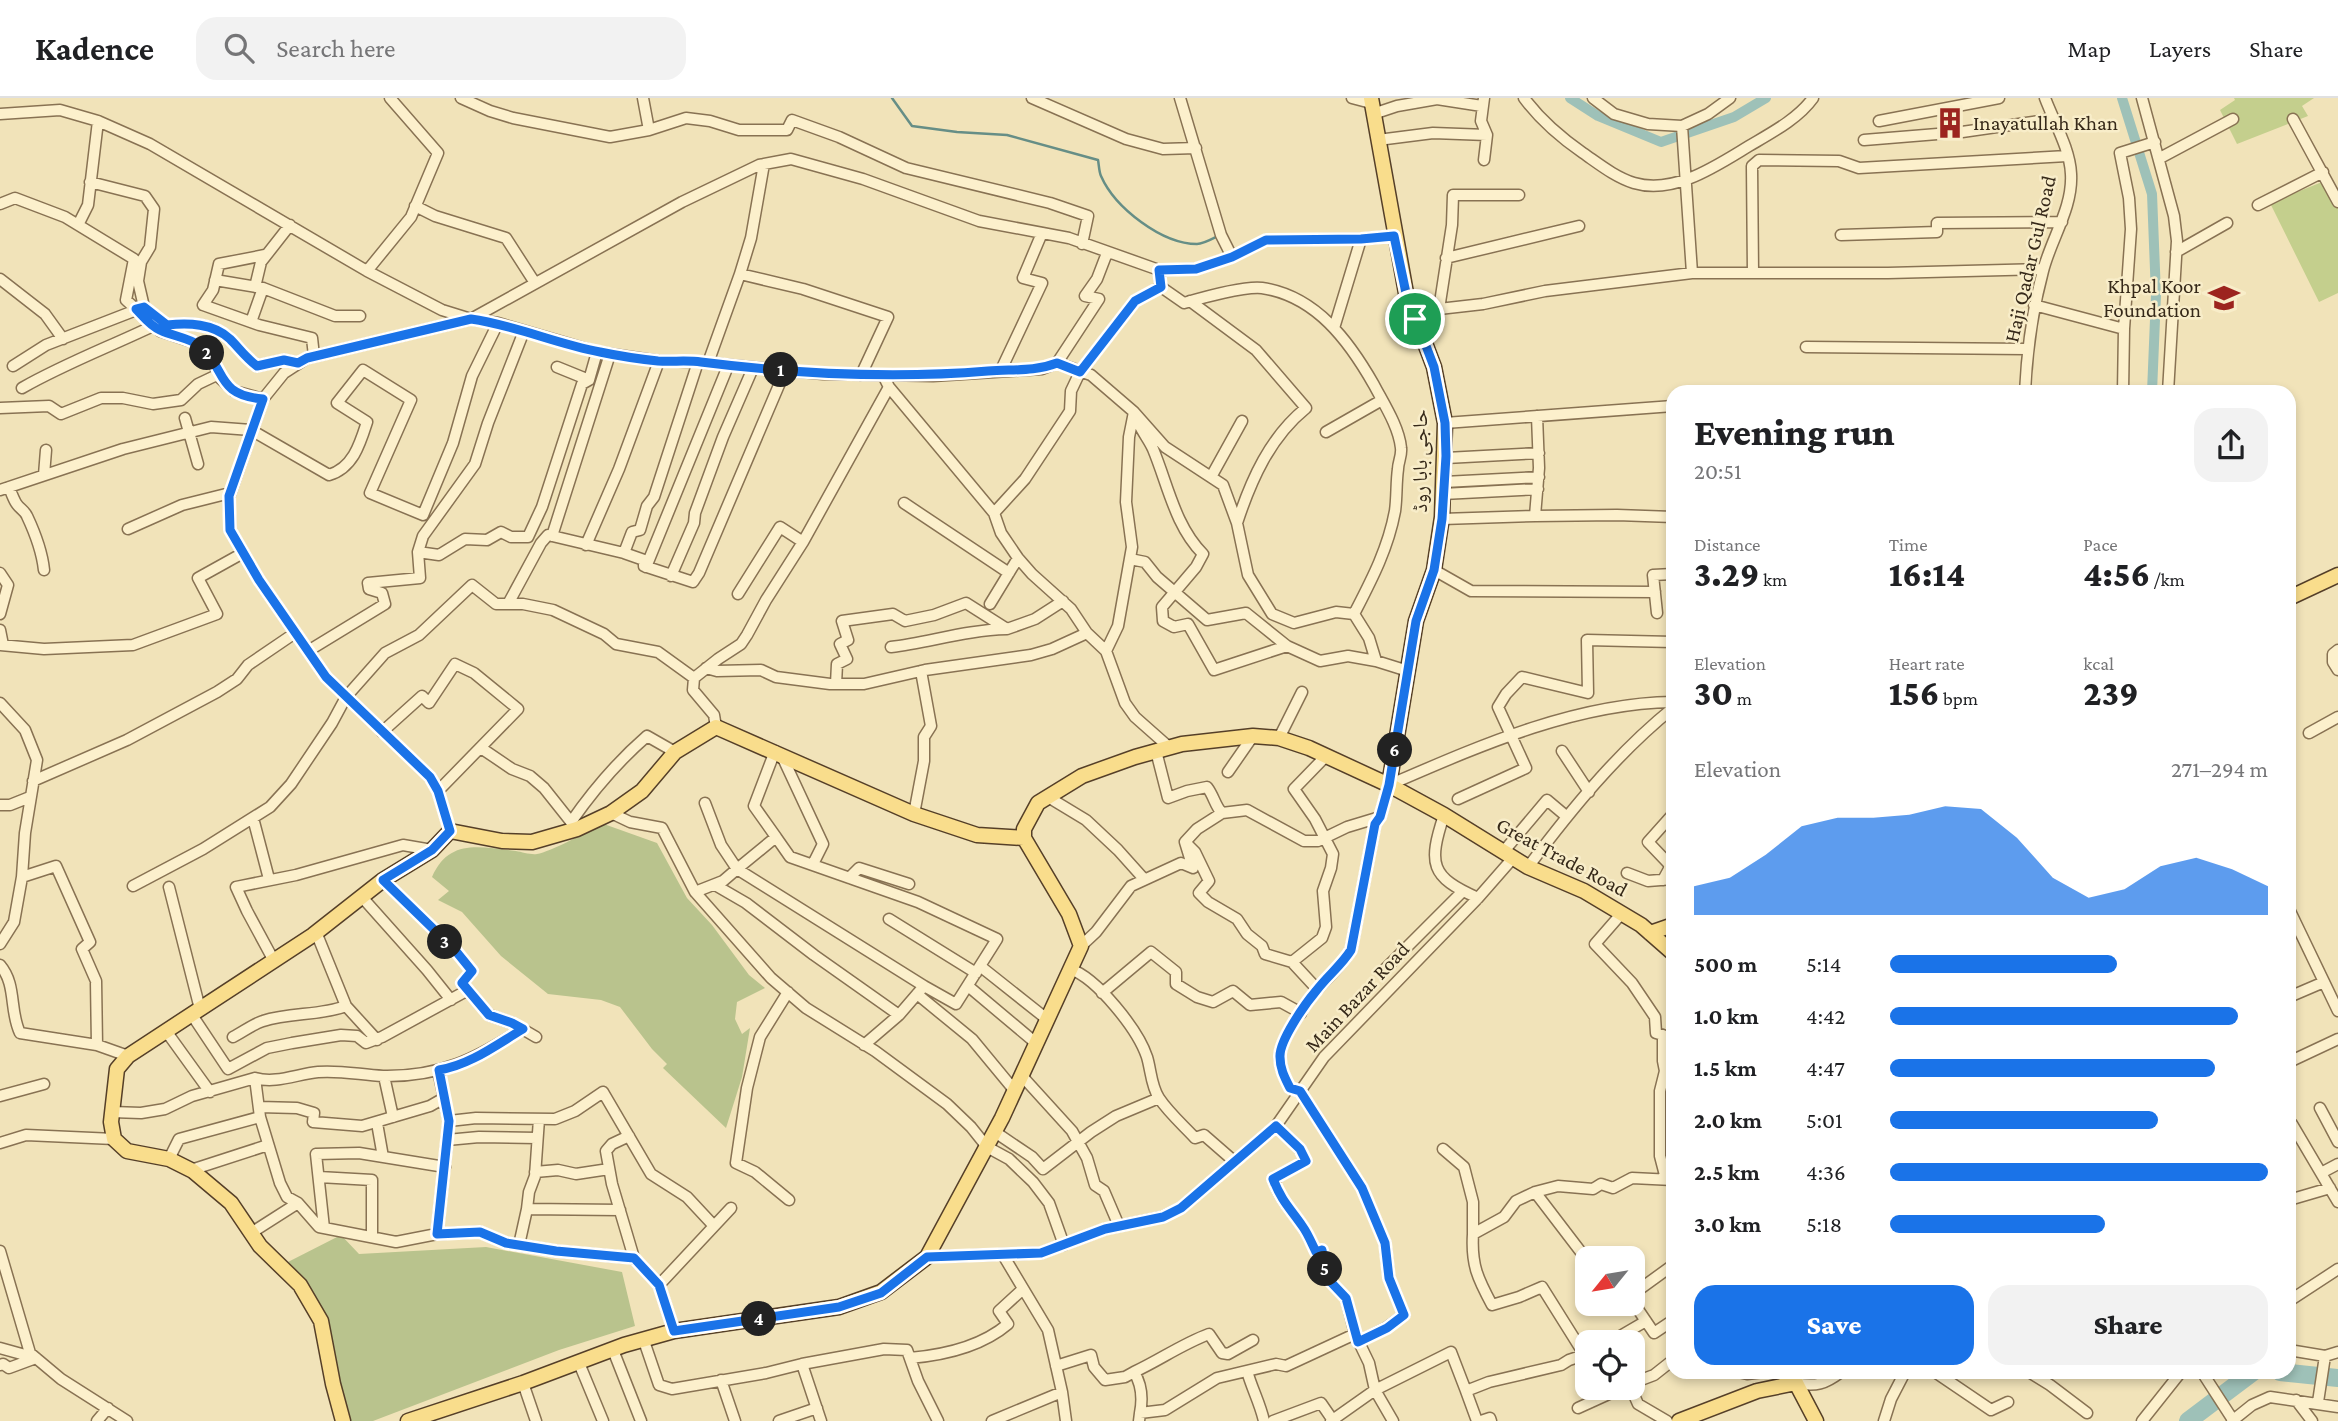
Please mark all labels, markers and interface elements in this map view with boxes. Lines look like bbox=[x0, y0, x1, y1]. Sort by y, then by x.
search box bbox=[196, 17, 686, 80]
icon: search bbox=[220, 29, 258, 67]
text: Kadence bbox=[35, 30, 154, 67]
text: Search here bbox=[276, 34, 395, 63]
text: Map bbox=[2067, 35, 2111, 62]
text: Layers bbox=[2149, 35, 2211, 62]
text: Share bbox=[2249, 35, 2303, 62]
building icon: Inayatullah Khan bbox=[1933, 106, 1967, 140]
place label: Inayatullah Khan bbox=[1973, 111, 2118, 135]
street label: Haji Qadar Gul Road bbox=[1999, 173, 2061, 345]
place label: Khpal Koor Foundation bbox=[2103, 274, 2202, 322]
school or university icon: Khpal Koor Foundation bbox=[2207, 281, 2241, 315]
pin bbox=[1385, 289, 1445, 349]
icon: arrive bbox=[1396, 300, 1434, 338]
pin: 2 bbox=[190, 336, 224, 370]
text: 2 bbox=[202, 342, 211, 363]
pin: 1 bbox=[764, 352, 798, 388]
text: 1 bbox=[777, 359, 784, 380]
button: share bbox=[2194, 408, 2268, 482]
street label: حاجی بابا روڈ bbox=[1408, 409, 1433, 513]
text: Evening run bbox=[1694, 411, 1895, 453]
text: 20:51 bbox=[1694, 458, 1742, 484]
text: Distance bbox=[1694, 534, 1760, 555]
text: Time bbox=[1889, 534, 1928, 555]
text: Pace bbox=[2083, 534, 2118, 555]
text: 3.29 bbox=[1694, 555, 1759, 594]
text: 16:14 bbox=[1889, 555, 1965, 594]
text: 4:56 bbox=[2083, 555, 2150, 594]
text: km bbox=[1759, 569, 1787, 590]
text: /km bbox=[2150, 569, 2185, 590]
text: Elevation bbox=[1694, 653, 1766, 674]
text: Heart rate bbox=[1889, 653, 1965, 674]
text: kcal bbox=[2083, 653, 2114, 674]
text: 30 bbox=[1694, 674, 1733, 713]
text: 156 bbox=[1889, 674, 1939, 713]
text: 239 bbox=[2083, 674, 2139, 713]
text: m bbox=[1733, 688, 1752, 709]
text: bpm bbox=[1939, 688, 1978, 709]
pin: 6 bbox=[1378, 732, 1412, 768]
text: 6 bbox=[1389, 739, 1400, 760]
text: Elevation bbox=[1694, 756, 1781, 782]
text: 271–294 m bbox=[2171, 756, 2268, 782]
street label: Great Trade Road bbox=[1492, 812, 1632, 902]
pin: 3 bbox=[428, 924, 462, 960]
text: 3 bbox=[440, 931, 449, 952]
street label: Main Bazar Road bbox=[1300, 937, 1414, 1057]
text: 500 m bbox=[1694, 951, 1757, 977]
text: 5:14 bbox=[1806, 951, 1842, 977]
text: 1.0 km bbox=[1694, 1003, 1759, 1029]
text: 4:42 bbox=[1806, 1003, 1846, 1029]
text: 1.5 km bbox=[1694, 1055, 1757, 1081]
text: 4:47 bbox=[1806, 1055, 1845, 1081]
text: 2.0 km bbox=[1694, 1107, 1762, 1133]
text: 5:01 bbox=[1806, 1107, 1843, 1133]
text: 2.5 km bbox=[1694, 1159, 1760, 1185]
text: 4:36 bbox=[1806, 1159, 1846, 1185]
text: 3.0 km bbox=[1694, 1211, 1761, 1237]
text: 5:18 bbox=[1806, 1211, 1842, 1237]
north arrow bbox=[1575, 1246, 1645, 1316]
map controls bbox=[1575, 1246, 1645, 1400]
pin: 5 bbox=[1308, 1252, 1342, 1286]
text: 5 bbox=[1320, 1258, 1329, 1279]
button: Save bbox=[1694, 1285, 1974, 1365]
button: Share bbox=[1988, 1285, 2268, 1365]
pin: 4 bbox=[742, 1302, 776, 1336]
text: 4 bbox=[753, 1308, 764, 1329]
button: locate bbox=[1575, 1330, 1645, 1400]

